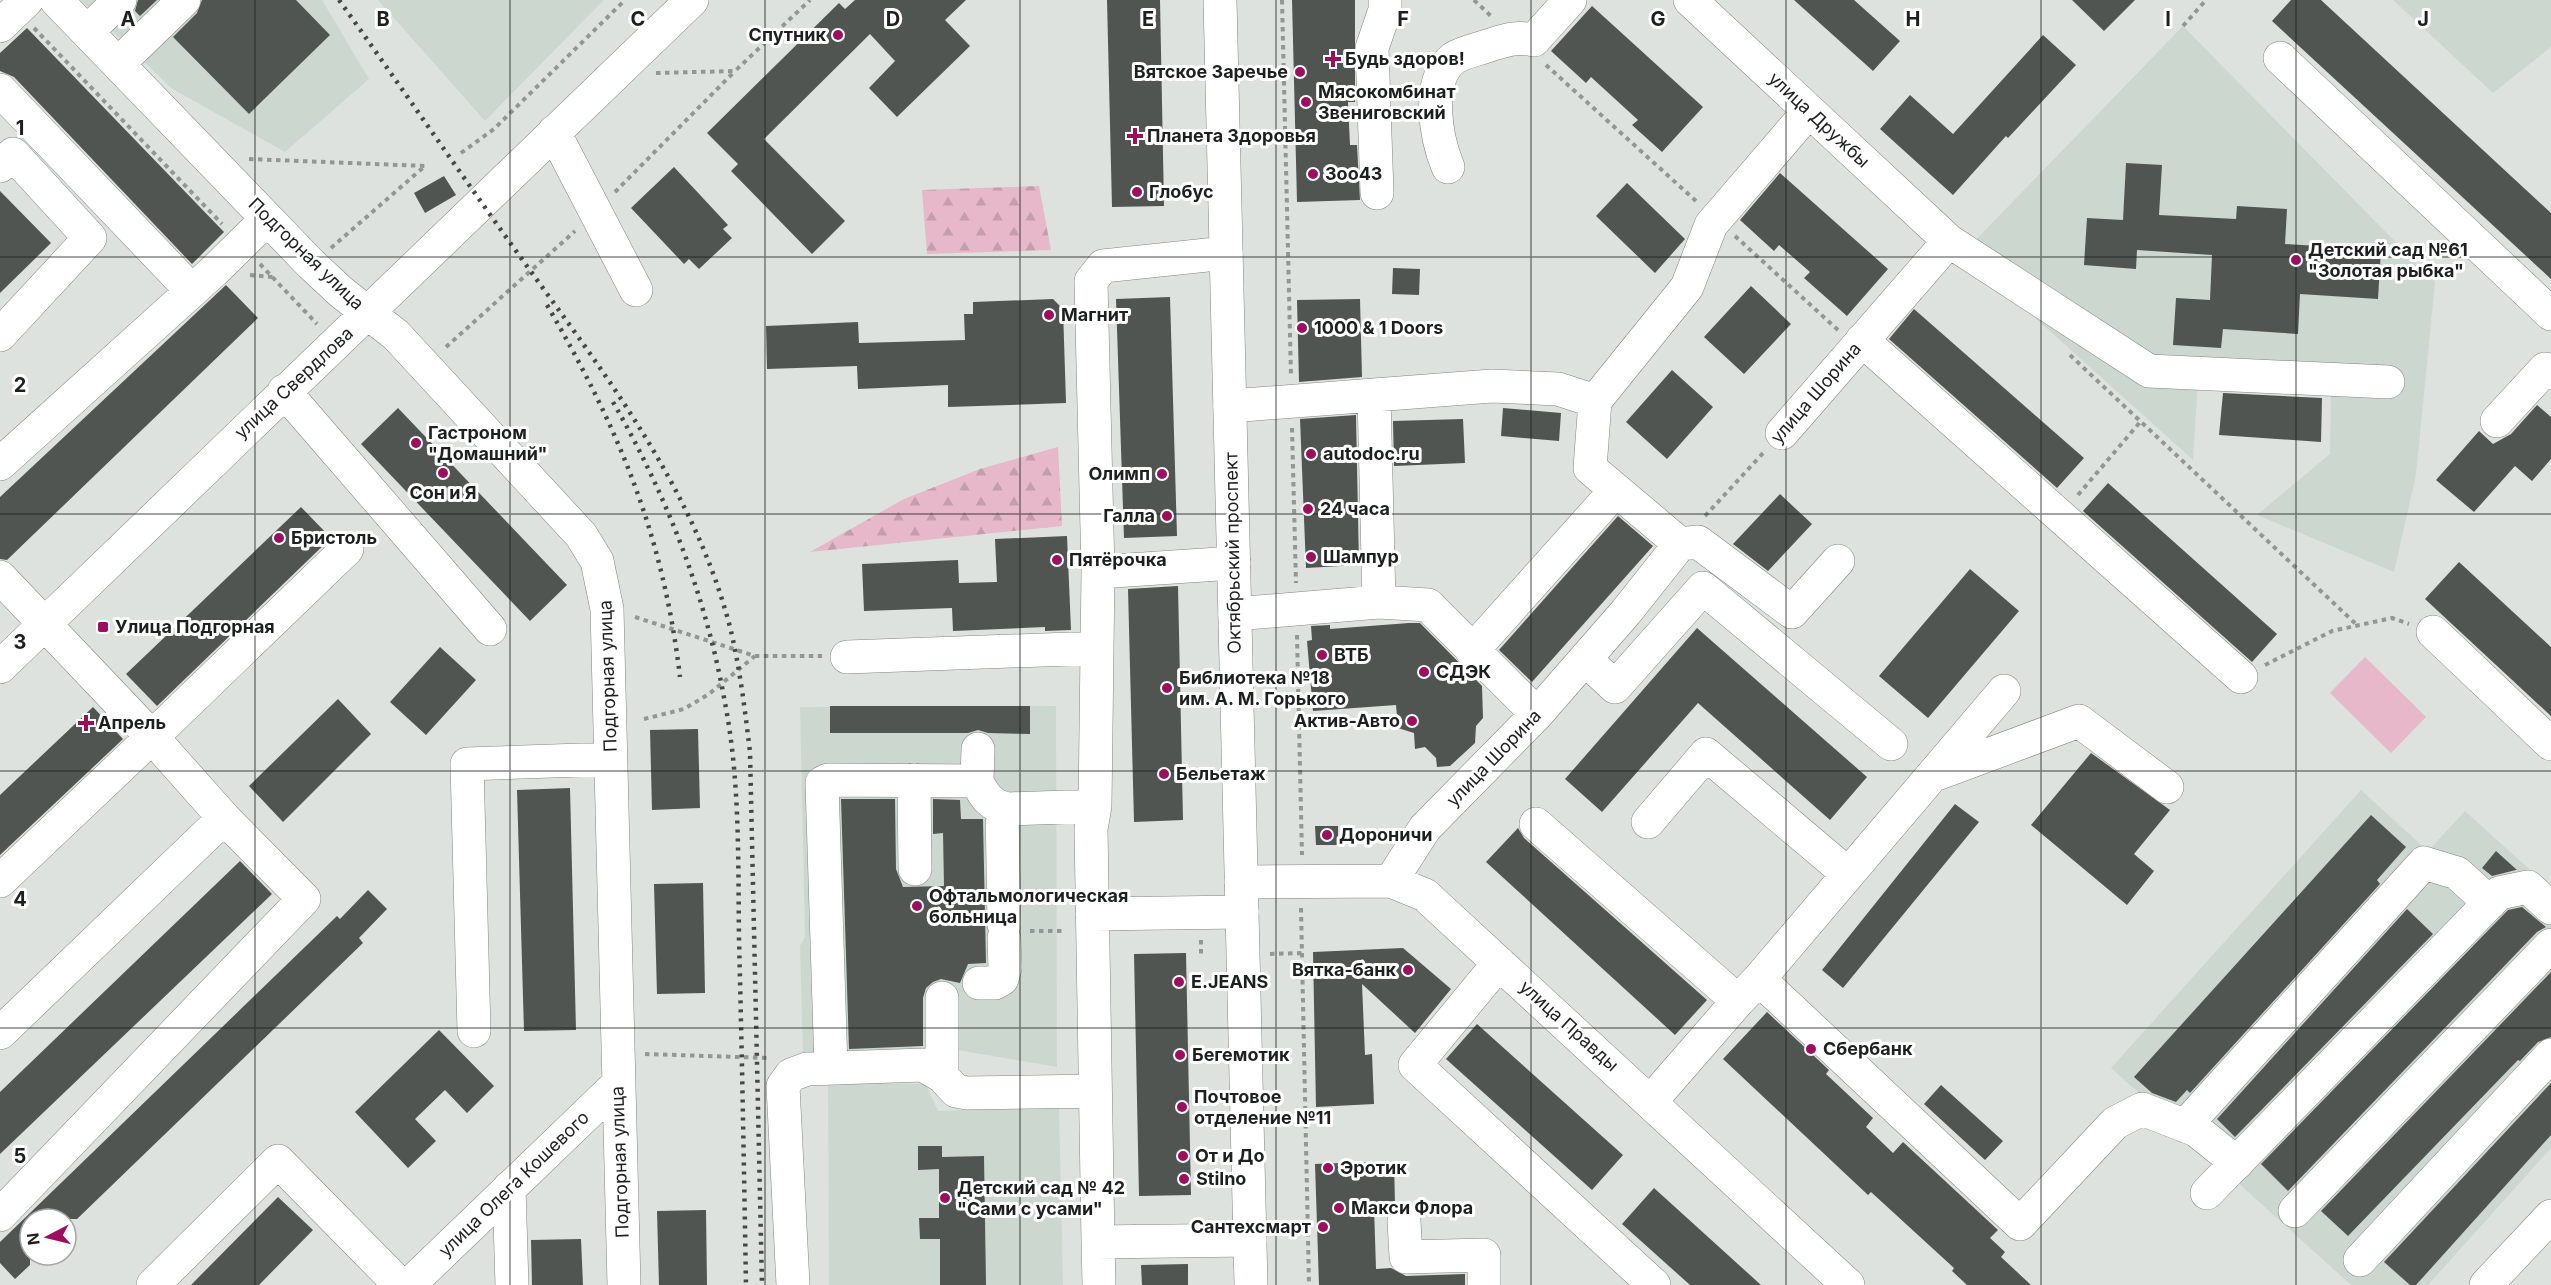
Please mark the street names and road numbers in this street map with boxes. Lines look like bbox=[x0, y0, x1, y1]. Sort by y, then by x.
street label: улица Дружбы bbox=[1765, 68, 1874, 172]
street label: Подгорная улица bbox=[244, 193, 368, 314]
street label: улица Свердлова bbox=[230, 323, 357, 443]
street label: улица Шорина bbox=[1766, 338, 1865, 447]
street label: Октябрьский проспект bbox=[1220, 451, 1245, 654]
street label: Подгорная улица bbox=[594, 600, 621, 752]
street label: улица Шорина bbox=[1442, 705, 1545, 811]
street label: улица Правды bbox=[1516, 976, 1623, 1075]
street label: Подгорная улица bbox=[606, 1086, 633, 1238]
street label: улица Олега Кошевого bbox=[434, 1106, 593, 1261]

